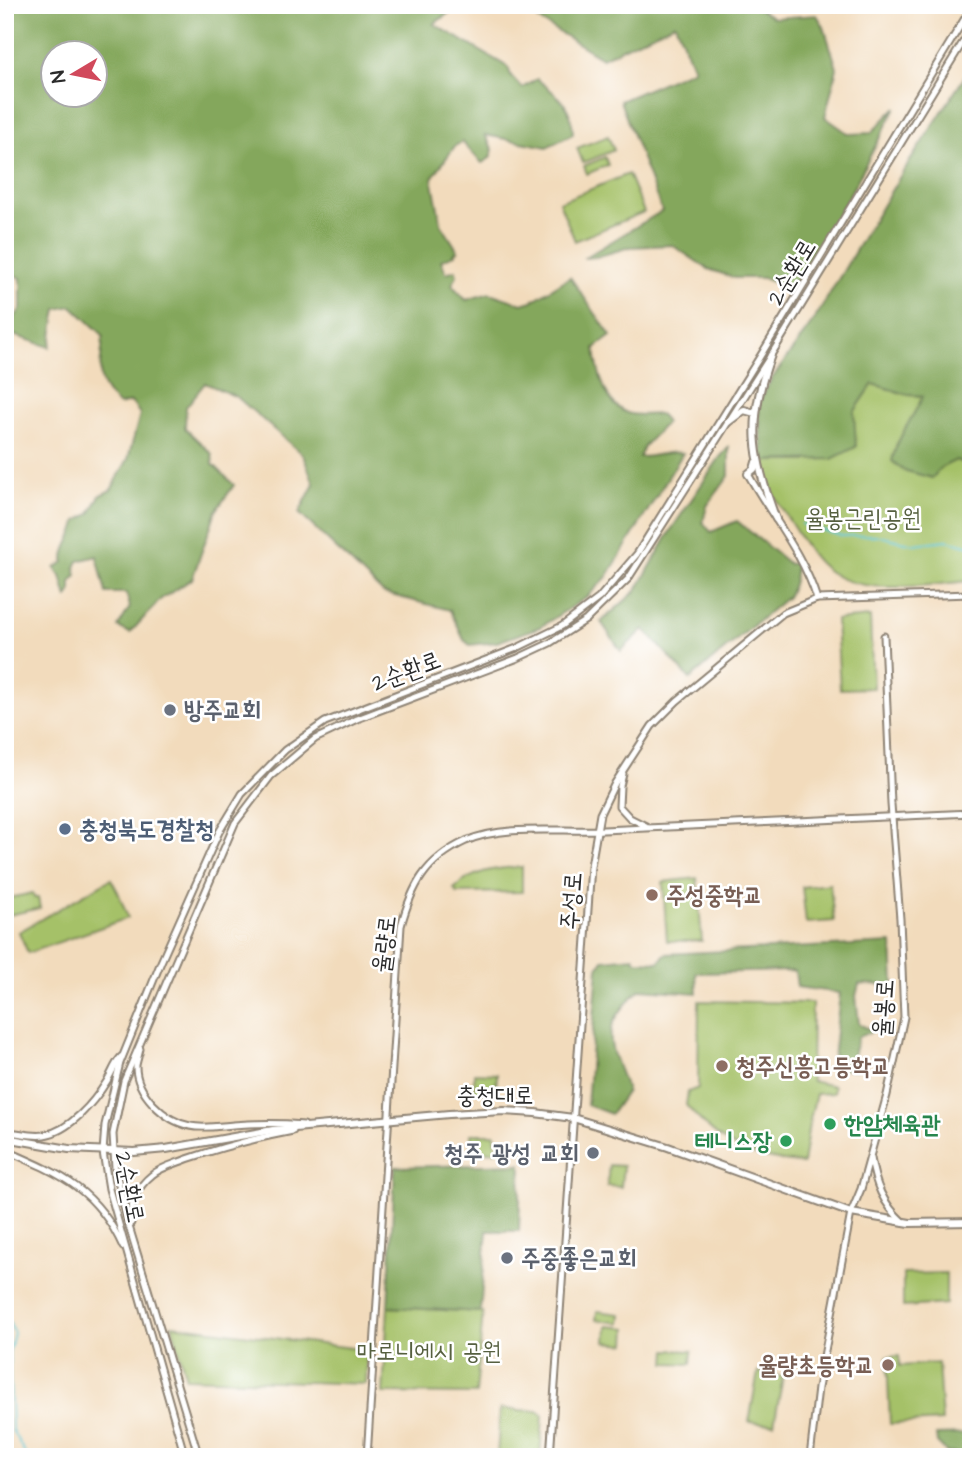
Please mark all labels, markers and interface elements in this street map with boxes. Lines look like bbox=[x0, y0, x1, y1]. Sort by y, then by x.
north arrow bbox=[38, 38, 108, 108]
text: N bbox=[44, 68, 73, 85]
street label: 2순환로 bbox=[759, 233, 825, 312]
park label: 율봉근린공원 bbox=[805, 502, 921, 536]
street label: 2순환로 bbox=[367, 643, 446, 701]
place label: 방주교회 bbox=[184, 694, 261, 728]
marker: 방주교회 bbox=[162, 702, 178, 718]
place label: 충청북도경찰청 bbox=[79, 813, 214, 847]
marker: 충청북도경찰청 bbox=[57, 821, 73, 837]
street label: 주성로 bbox=[553, 871, 591, 931]
place label: 주성중학교 bbox=[666, 879, 763, 913]
marker: 주성중학교 bbox=[644, 887, 660, 903]
street label: 율량로 bbox=[365, 913, 405, 975]
street label: 율봉로 bbox=[865, 978, 903, 1038]
place label: 청주신흥고등학교 bbox=[736, 1050, 891, 1084]
marker: 청주신흥고등학교 bbox=[714, 1058, 730, 1074]
street label: 충청대로 bbox=[456, 1079, 534, 1113]
place label: 한암체육관 bbox=[843, 1108, 941, 1142]
marker: 한암체육관 bbox=[822, 1116, 838, 1132]
place label: 테니스장 bbox=[695, 1125, 773, 1159]
marker: 테니스장 bbox=[778, 1133, 794, 1149]
place label: 청주 광성 교회 bbox=[444, 1137, 579, 1171]
marker: 청주 광성 교회 bbox=[585, 1145, 601, 1161]
street label: 2순환로 bbox=[105, 1149, 153, 1226]
place label: 주중좋은교회 bbox=[521, 1242, 637, 1276]
marker: 주중좋은교회 bbox=[499, 1250, 515, 1266]
park label: 마로니에시 공원 bbox=[357, 1335, 501, 1369]
place label: 율량초등학교 bbox=[758, 1349, 874, 1383]
marker: 율량초등학교 bbox=[880, 1357, 896, 1373]

